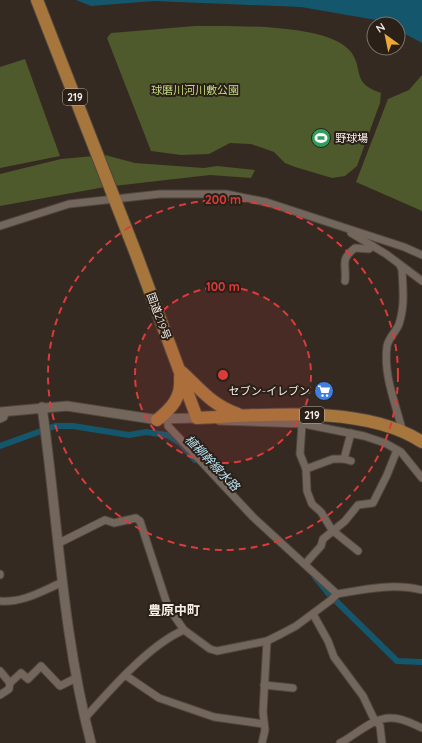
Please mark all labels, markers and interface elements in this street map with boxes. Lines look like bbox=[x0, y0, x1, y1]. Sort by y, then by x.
north arrow bbox=[366, 16, 406, 56]
text: N bbox=[373, 20, 388, 36]
park label: 球磨川河川敷公園 bbox=[151, 83, 239, 97]
road number: 219 bbox=[63, 89, 87, 105]
sports icon: 野球場 bbox=[310, 127, 332, 149]
place label: 野球場 bbox=[335, 131, 368, 145]
text: 200 m bbox=[205, 192, 241, 207]
text: 100 m bbox=[206, 279, 240, 294]
street label: 国道219号 bbox=[144, 290, 174, 342]
centre of rings bbox=[216, 368, 230, 382]
supermarket icon: セブン-イレブン bbox=[313, 380, 335, 402]
place label: セブン-イレブン bbox=[229, 384, 310, 398]
road number: 219 bbox=[300, 407, 324, 423]
water label: 植柳幹線水路 bbox=[182, 432, 243, 494]
district label: 豊原中町 bbox=[148, 602, 200, 618]

